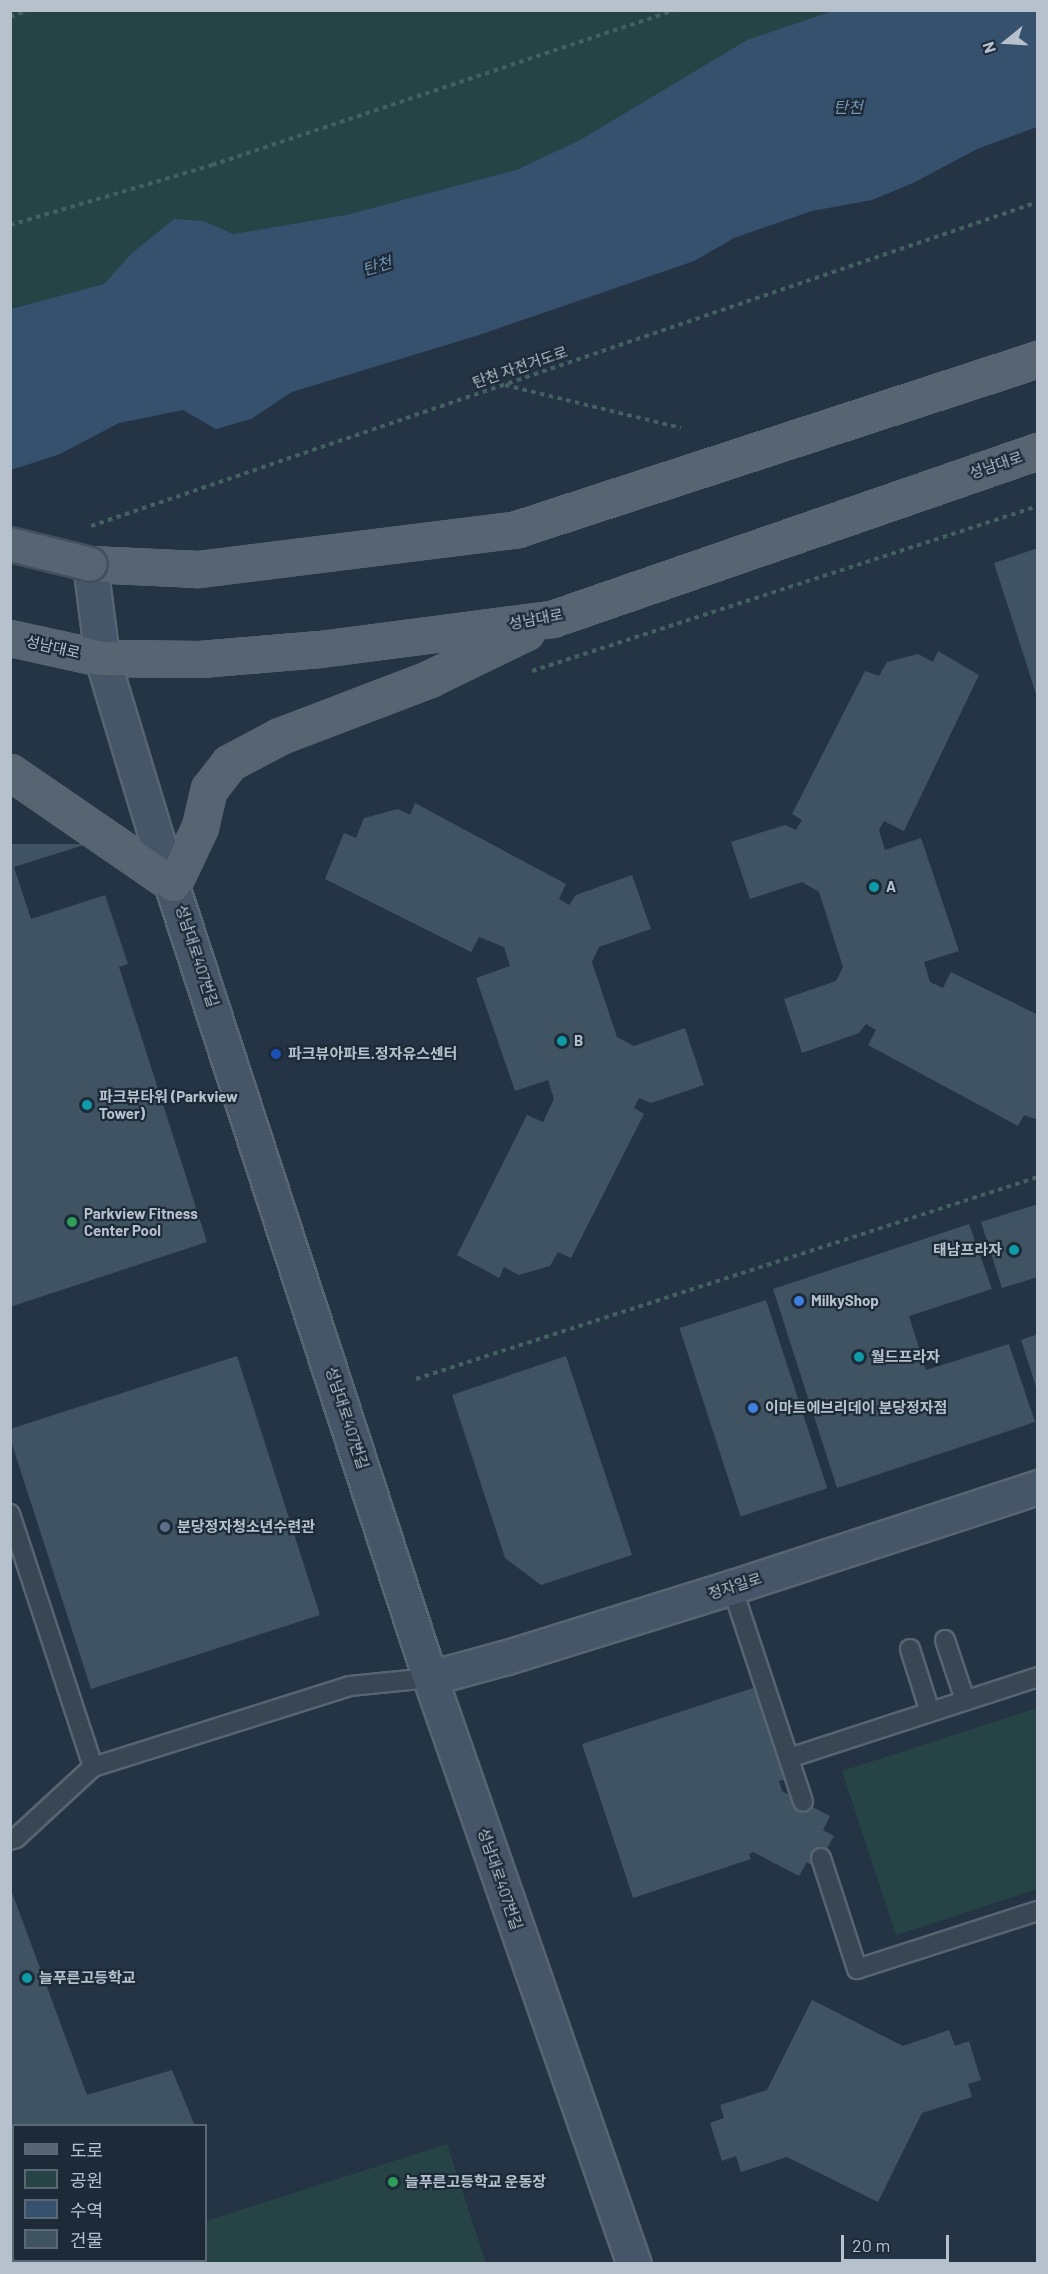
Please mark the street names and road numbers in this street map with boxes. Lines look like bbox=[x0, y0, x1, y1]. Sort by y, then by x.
street label: 탄천 자전거도로 bbox=[470, 342, 570, 392]
street label: 성남대로 bbox=[967, 448, 1025, 482]
street label: 성남대로 bbox=[507, 605, 565, 633]
street label: 성남대로 bbox=[24, 632, 82, 662]
street label: 성남대로407번길 bbox=[172, 903, 222, 1009]
street label: 성남대로407번길 bbox=[322, 1365, 372, 1471]
street label: 정자일로 bbox=[706, 1569, 764, 1603]
street label: 성남대로407번길 bbox=[474, 1826, 526, 1932]

